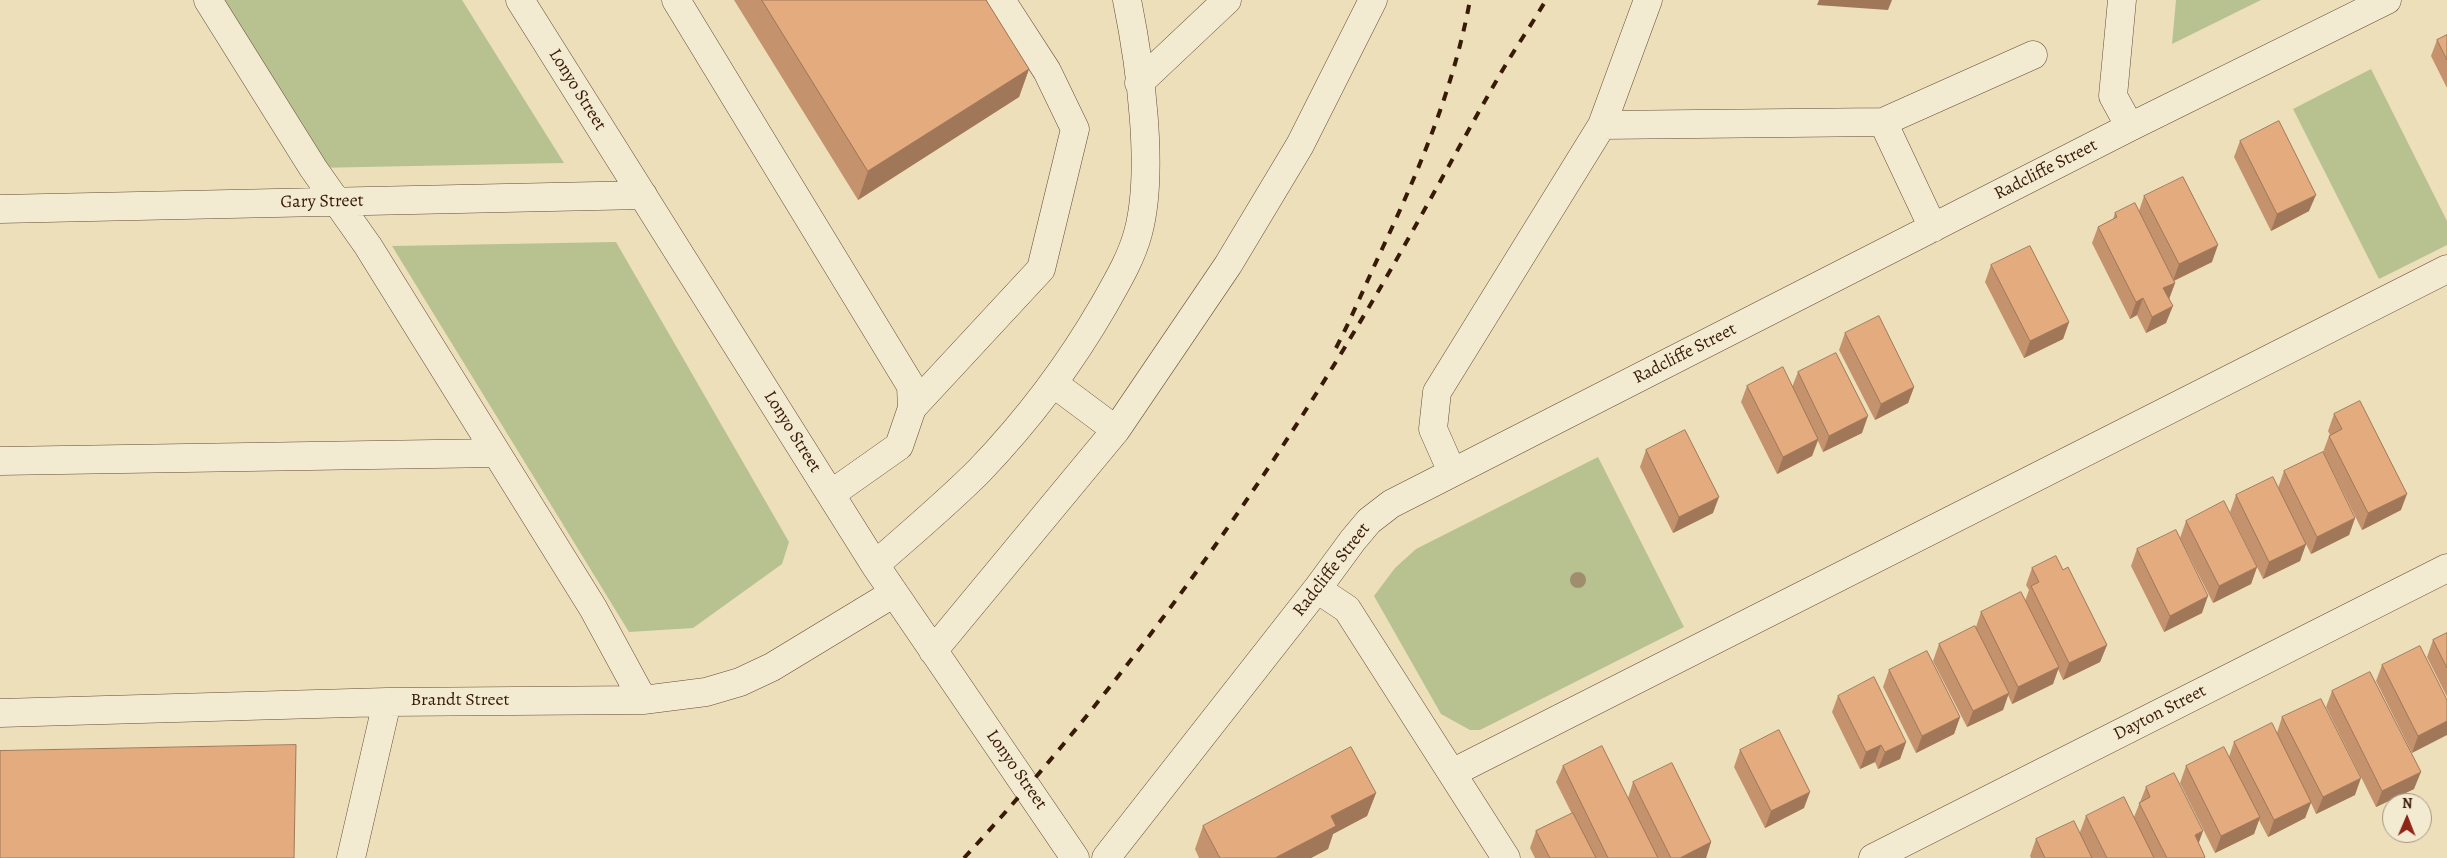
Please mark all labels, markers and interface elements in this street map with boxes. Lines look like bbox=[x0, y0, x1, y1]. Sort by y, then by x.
street label: Lonyo Street bbox=[543, 45, 611, 135]
street label: Radcliffe Street bbox=[1991, 135, 2101, 205]
street label: Gary Street bbox=[280, 190, 364, 214]
street label: Radcliffe Street bbox=[1630, 319, 1740, 389]
street label: Lonyo Street bbox=[758, 387, 826, 477]
street label: Radcliffe Street bbox=[1289, 519, 1375, 621]
street label: Dayton Street bbox=[2110, 680, 2210, 746]
street label: Brandt Street bbox=[411, 690, 509, 712]
street label: Lonyo Street bbox=[981, 726, 1051, 814]
north arrow bbox=[2382, 793, 2432, 843]
text: N bbox=[2402, 794, 2413, 813]

